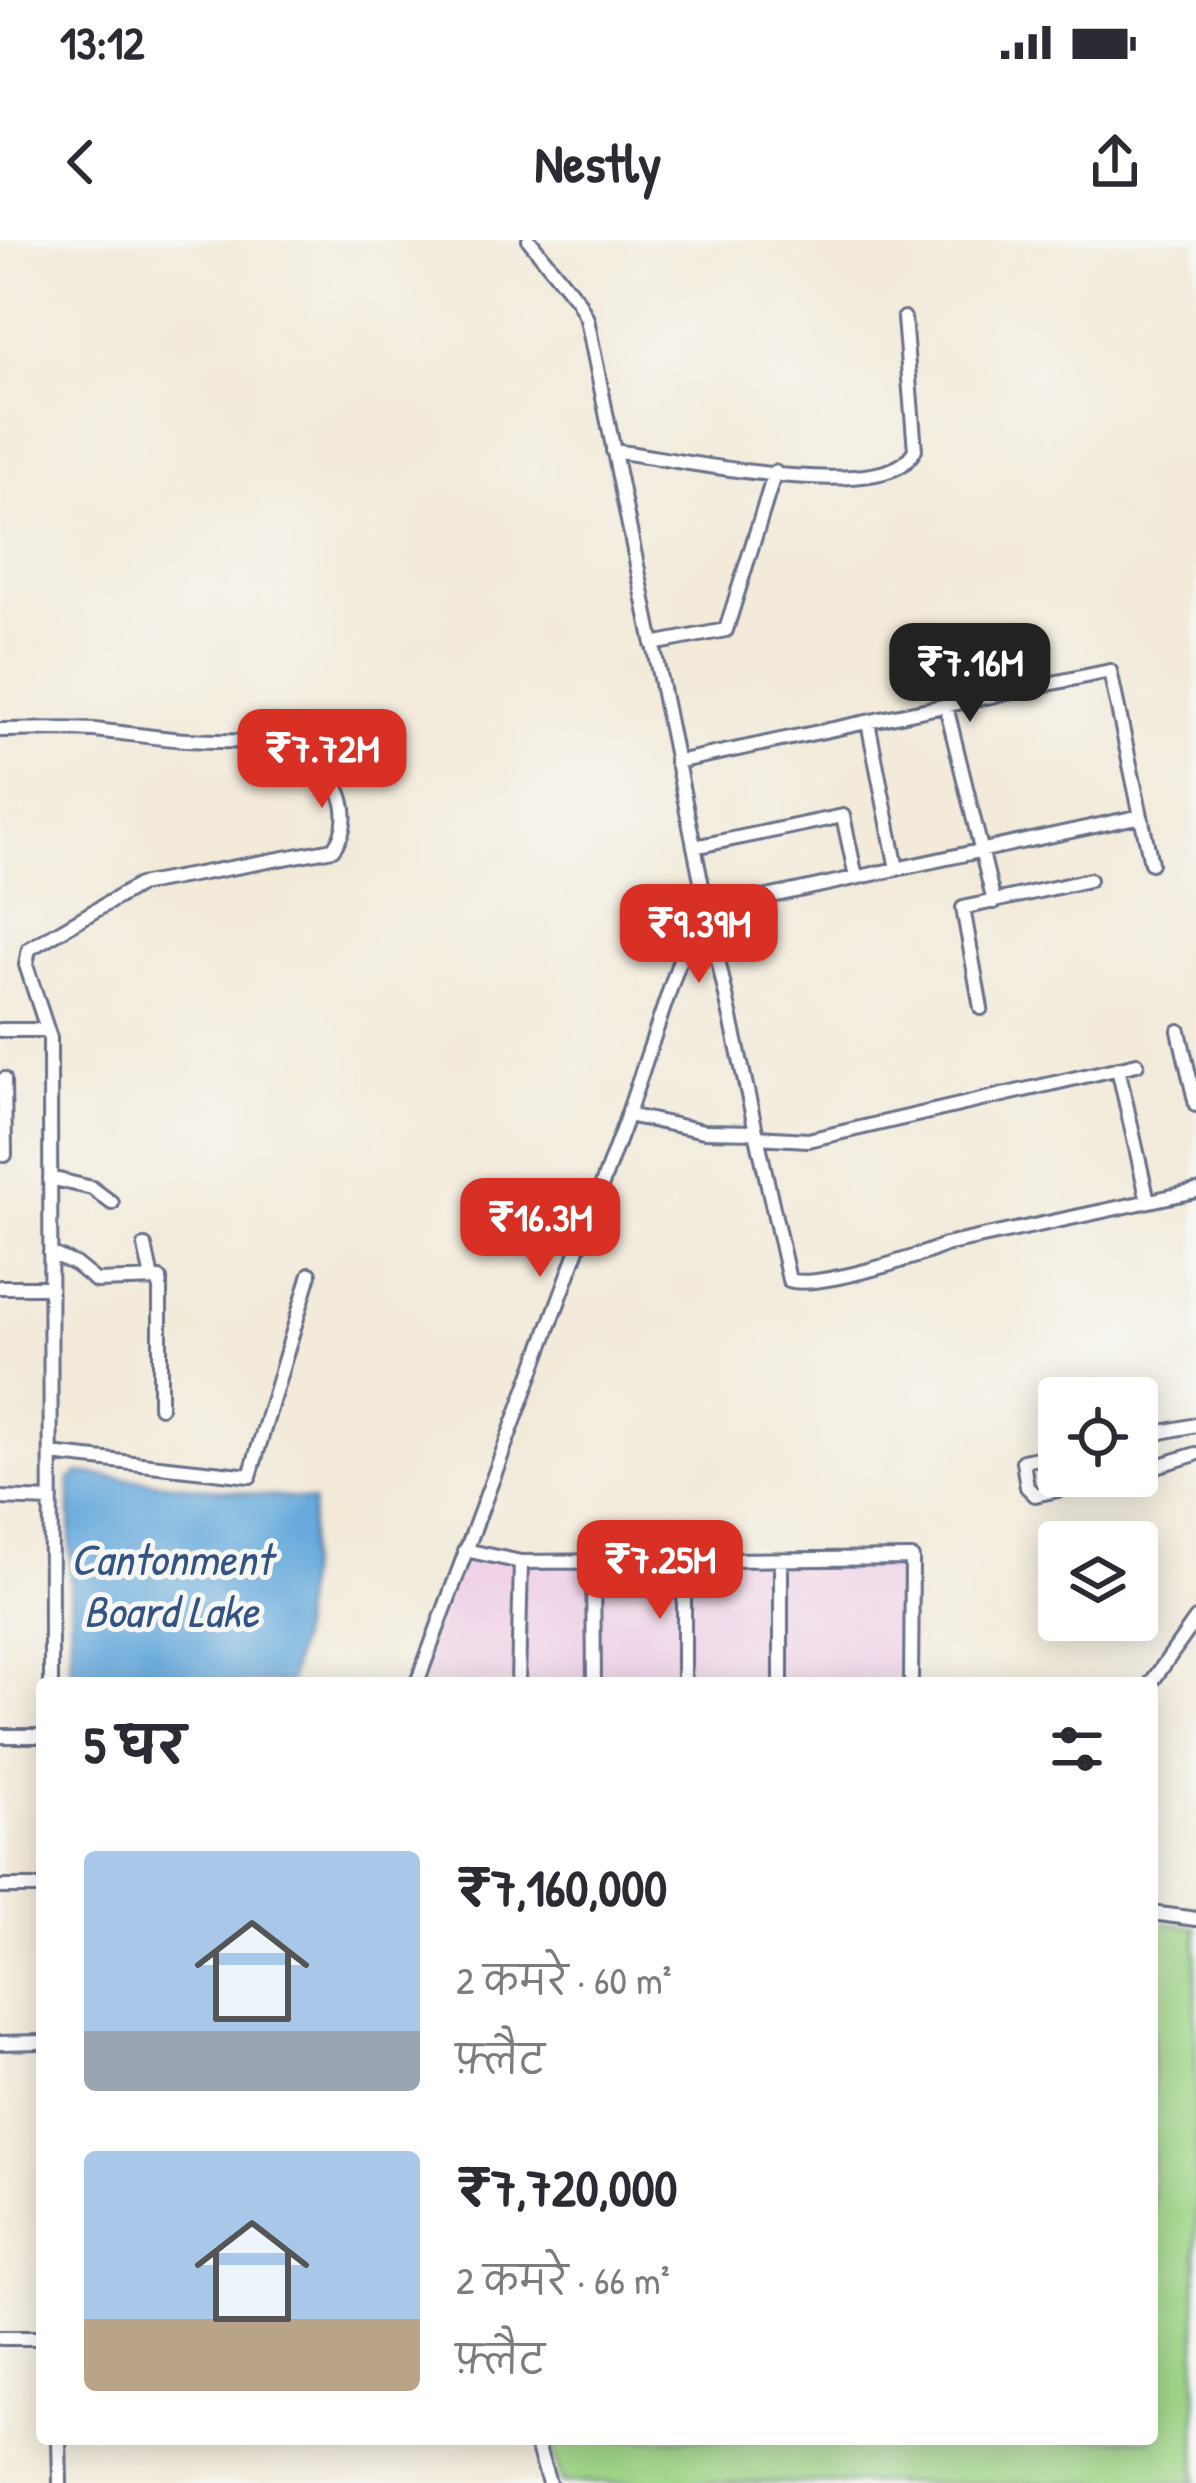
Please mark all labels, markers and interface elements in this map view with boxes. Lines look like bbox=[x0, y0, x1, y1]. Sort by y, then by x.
text: 13:12 bbox=[60, 12, 144, 73]
text: Nestly bbox=[535, 126, 661, 199]
icon: back bbox=[48, 129, 114, 195]
icon: share bbox=[1082, 129, 1148, 195]
pin: ₹7.16M bbox=[872, 623, 1068, 725]
text: ₹7.16M bbox=[916, 635, 1024, 688]
pin: ₹7.72M bbox=[224, 709, 420, 811]
text: ₹7.72M bbox=[264, 721, 380, 774]
pin: ₹9.39M bbox=[601, 884, 797, 986]
text: ₹9.39M bbox=[647, 896, 751, 949]
pin: ₹16.3M bbox=[442, 1178, 638, 1280]
text: ₹16.3M bbox=[487, 1190, 593, 1243]
map controls bbox=[1038, 1377, 1158, 1641]
button: locate bbox=[1038, 1377, 1158, 1497]
pin: ₹7.25M bbox=[562, 1520, 758, 1622]
button: layers bbox=[1038, 1521, 1158, 1641]
water label: Cantonment Board Lake bbox=[71, 1528, 278, 1641]
text: ₹7.25M bbox=[604, 1532, 716, 1585]
text: 5 घर bbox=[84, 1710, 185, 1779]
icon: filters bbox=[1044, 1716, 1110, 1782]
text: ₹7,160,000 bbox=[456, 1853, 667, 1922]
icon: home bbox=[180, 1899, 324, 2043]
text: 2 कमरे · 60 m² bbox=[456, 1953, 672, 2006]
text: फ़्लैट bbox=[456, 2032, 545, 2085]
text: ₹7,720,000 bbox=[456, 2153, 677, 2222]
icon: home bbox=[180, 2199, 324, 2343]
text: 2 कमरे · 66 m² bbox=[456, 2253, 670, 2306]
text: फ़्लैट bbox=[456, 2332, 545, 2385]

